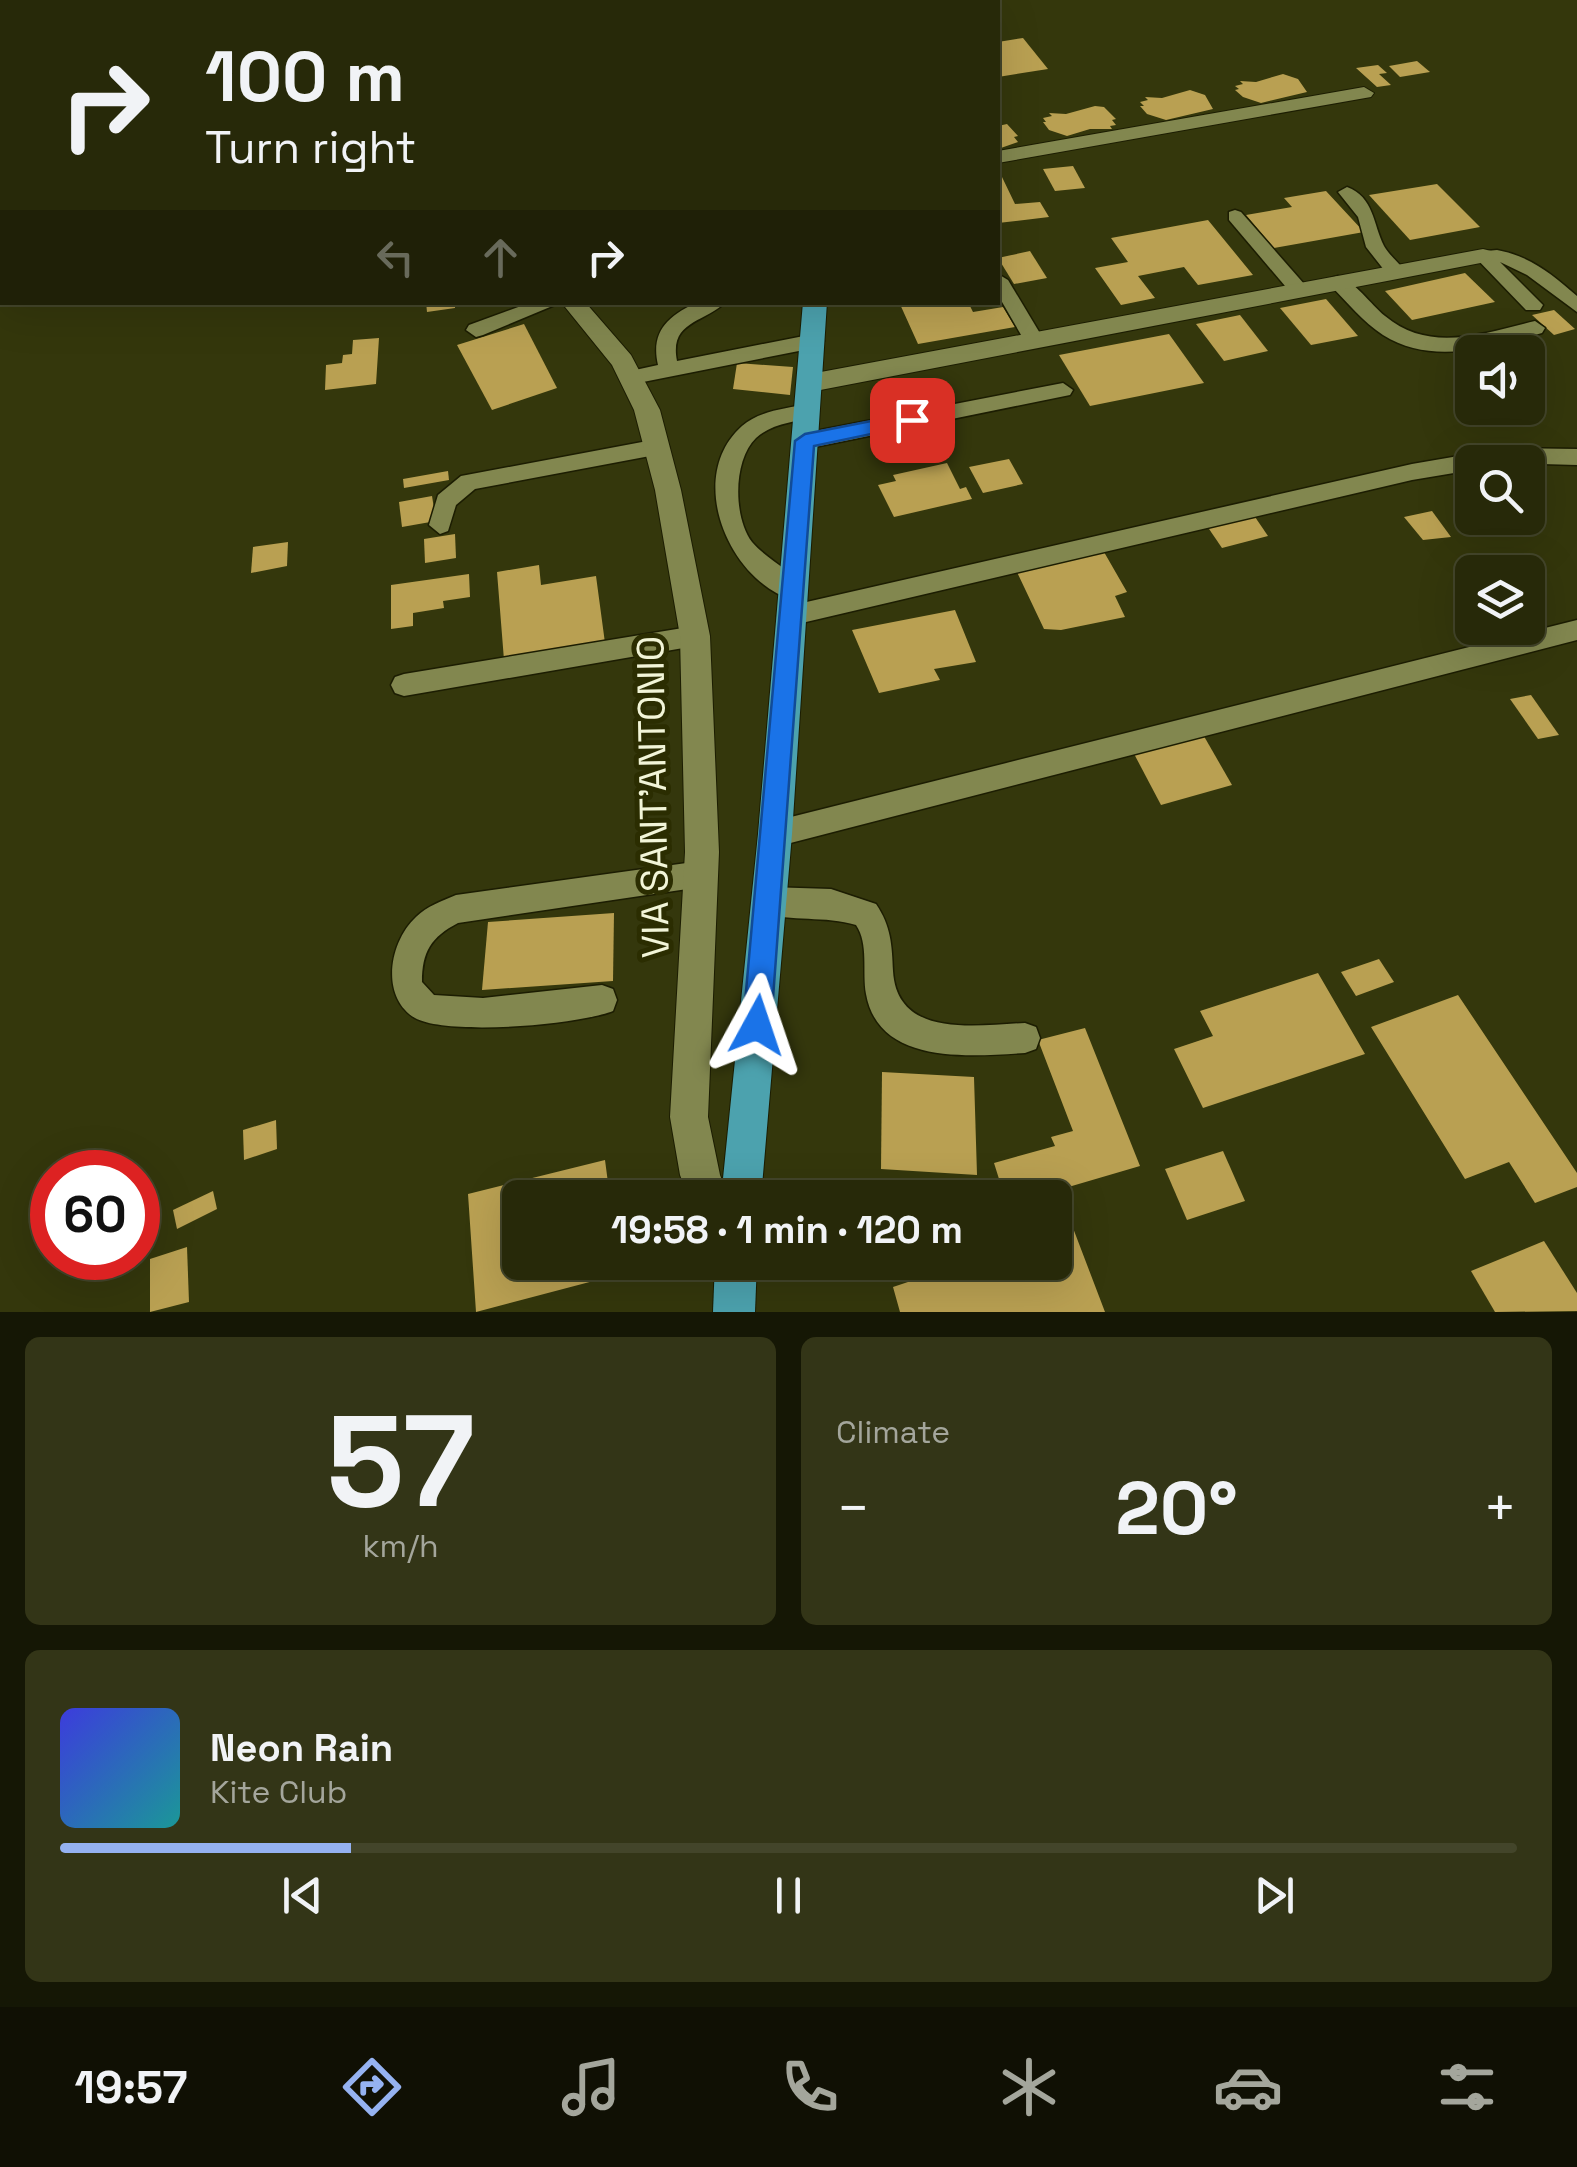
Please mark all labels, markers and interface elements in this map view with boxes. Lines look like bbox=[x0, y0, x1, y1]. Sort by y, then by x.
text: 100 m bbox=[205, 32, 405, 121]
icon: right bbox=[40, 40, 170, 170]
text: Turn right bbox=[205, 119, 416, 176]
icon: left bbox=[368, 230, 423, 285]
icon: ahead bbox=[473, 230, 528, 285]
icon: right bbox=[578, 230, 633, 285]
map controls bbox=[1455, 335, 1545, 645]
button: sound bbox=[1455, 335, 1545, 425]
pin bbox=[870, 378, 955, 463]
icon: arrive bbox=[885, 393, 940, 448]
button: search bbox=[1455, 445, 1545, 535]
button: layers bbox=[1455, 555, 1545, 645]
street label: VIA SANT'ANTONIO bbox=[626, 635, 680, 959]
position arrow bbox=[705, 973, 809, 1077]
speed limit sign: 60 bbox=[30, 1150, 160, 1280]
text: 19:58 · 1 min · 120 m bbox=[611, 1206, 963, 1254]
text: 57 bbox=[326, 1378, 475, 1544]
text: Climate bbox=[836, 1412, 950, 1452]
text: 20° bbox=[1115, 1460, 1238, 1556]
text: − bbox=[836, 1473, 870, 1543]
text: + bbox=[1483, 1473, 1517, 1543]
text: km/h bbox=[362, 1526, 439, 1566]
text: Neon Rain bbox=[210, 1724, 393, 1772]
text: Kite Club bbox=[210, 1772, 347, 1812]
icon: previous bbox=[275, 1868, 330, 1923]
icon: pause bbox=[761, 1868, 816, 1923]
icon: next bbox=[1247, 1868, 1302, 1923]
icon: directions bbox=[337, 2052, 407, 2122]
icon: music bbox=[556, 2052, 626, 2122]
icon: phone bbox=[775, 2052, 845, 2122]
icon: climate bbox=[994, 2052, 1064, 2122]
icon: car bbox=[1213, 2052, 1283, 2122]
icon: filters bbox=[1432, 2052, 1502, 2122]
text: 19:57 bbox=[75, 2059, 188, 2116]

